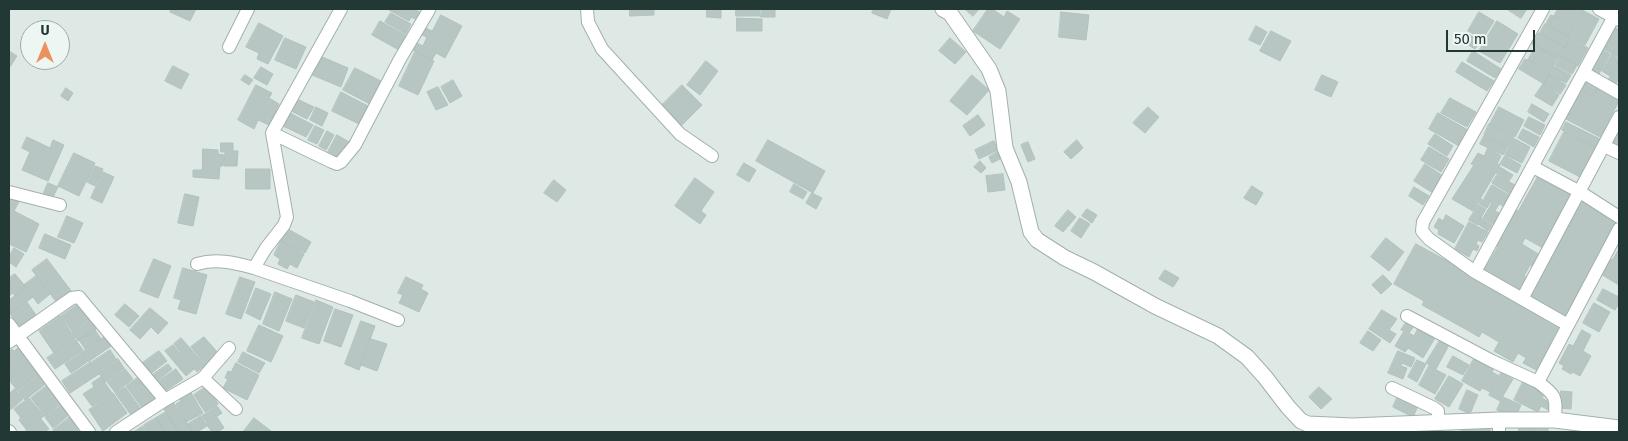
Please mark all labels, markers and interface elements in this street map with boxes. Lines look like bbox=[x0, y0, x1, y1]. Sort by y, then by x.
north arrow bbox=[20, 20, 70, 70]
scale bar bbox=[1448, 20, 1537, 52]
text: U bbox=[40, 22, 50, 39]
text: 50 m bbox=[1454, 30, 1487, 48]

